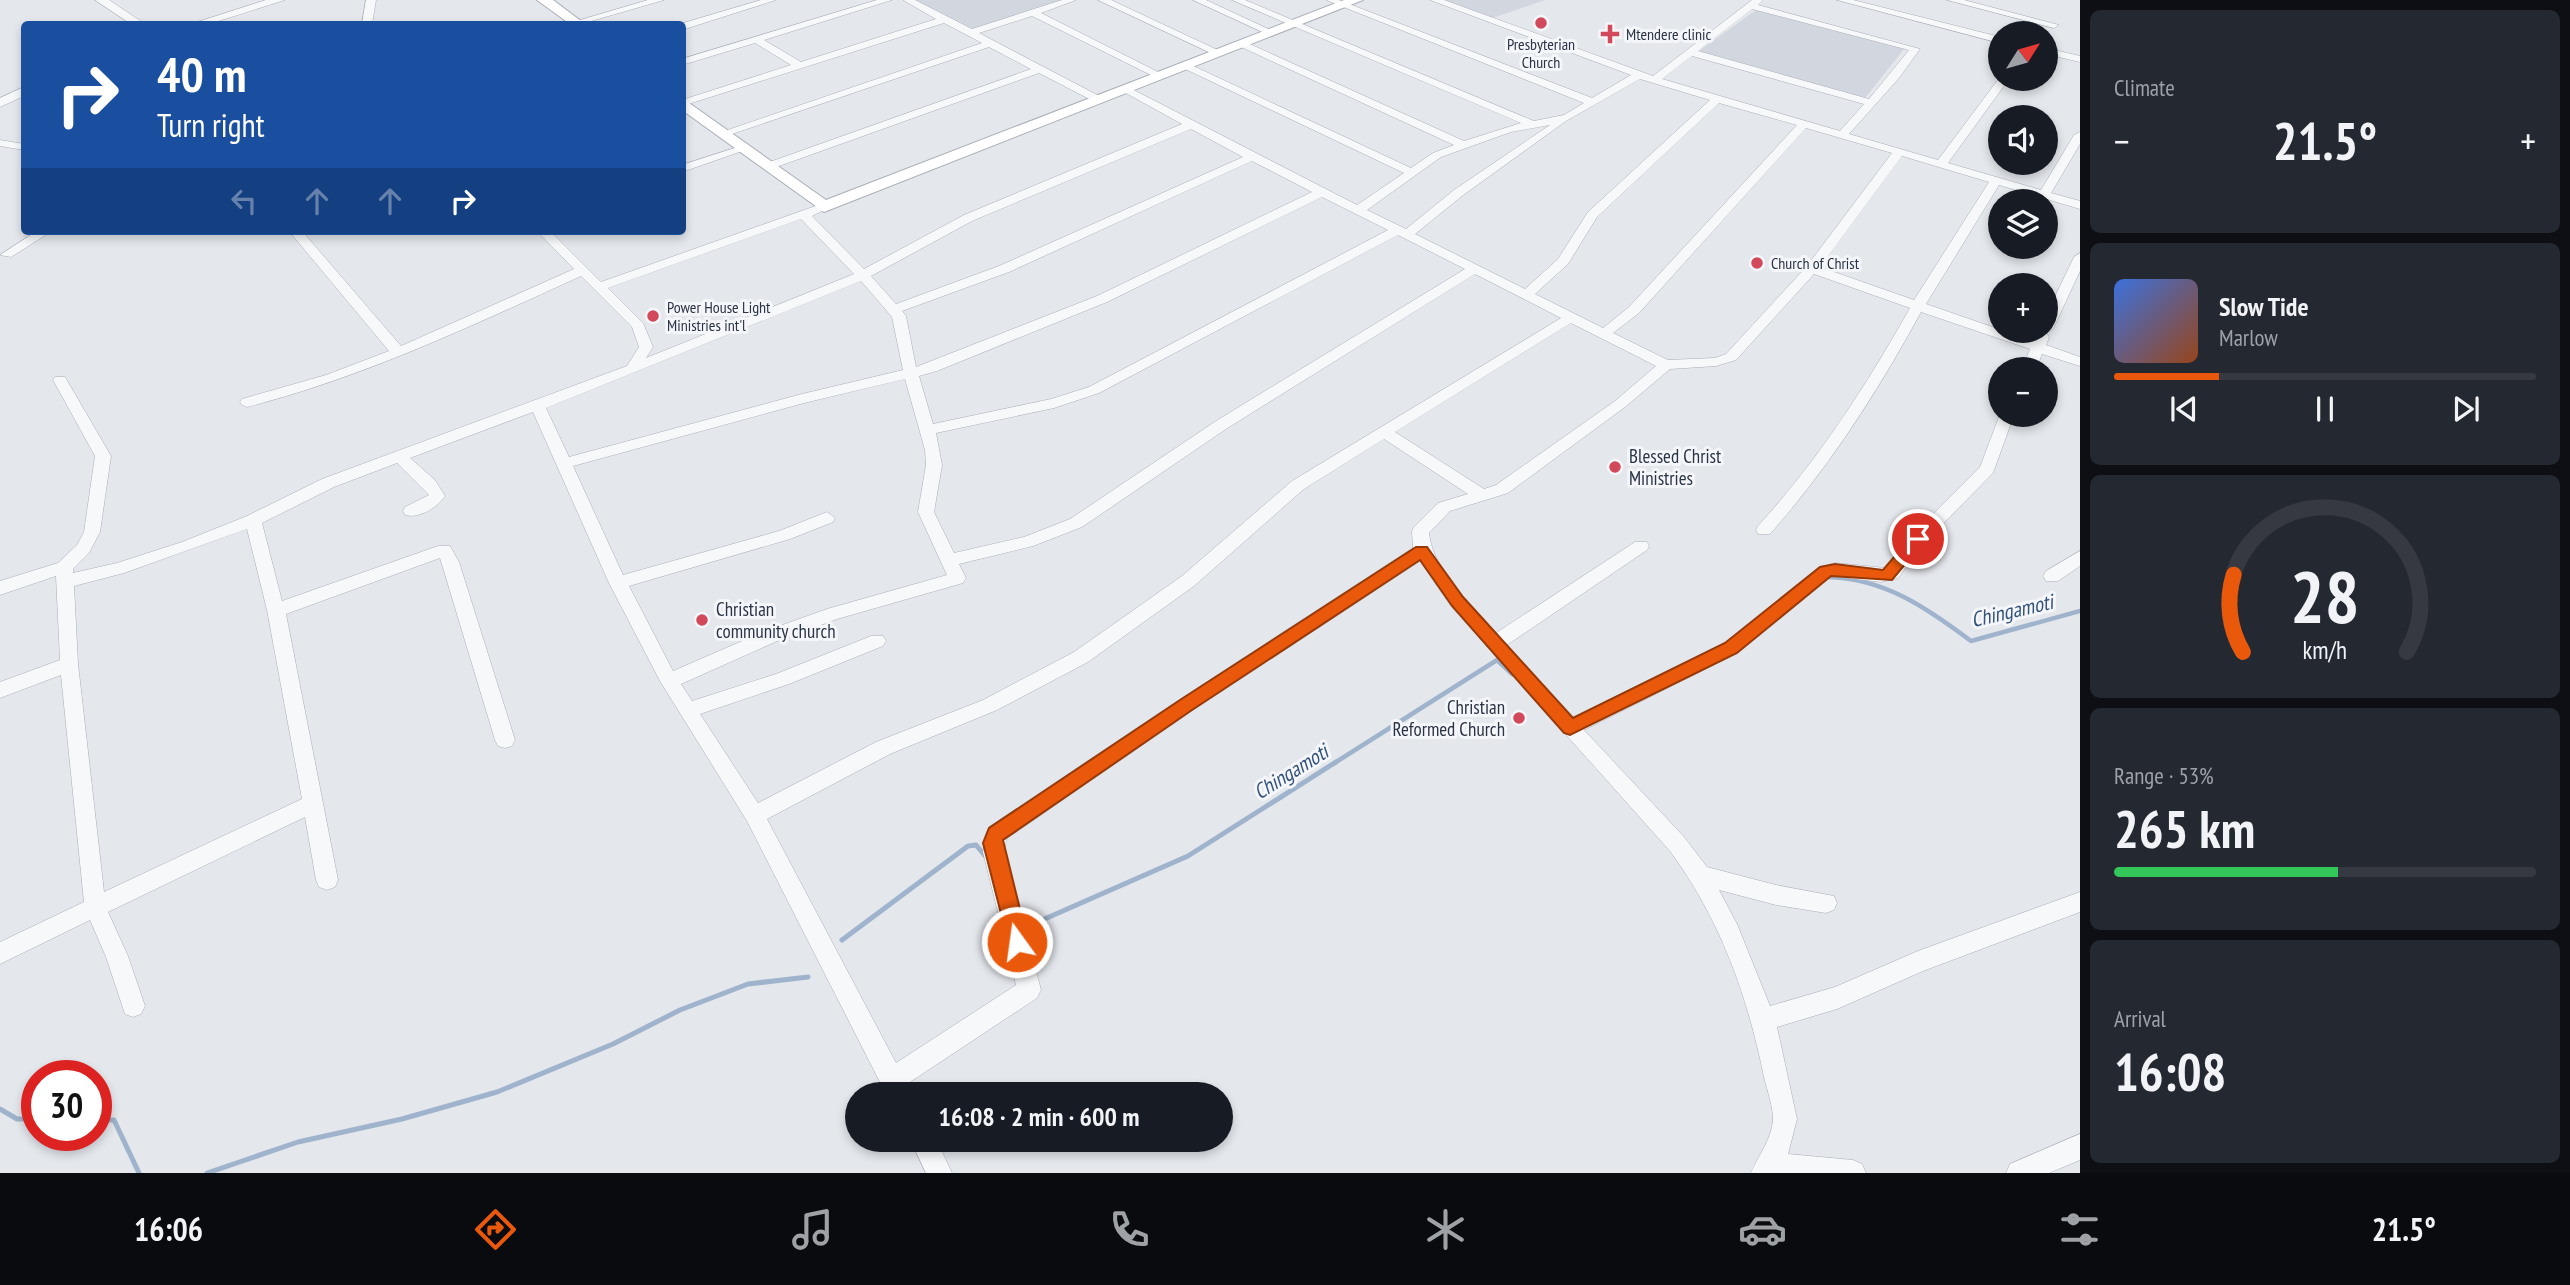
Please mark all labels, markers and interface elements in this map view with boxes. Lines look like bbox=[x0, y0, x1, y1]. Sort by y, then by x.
marker: Presbyterian Church bbox=[1533, 15, 1549, 31]
north arrow bbox=[1988, 21, 2058, 91]
map controls bbox=[1988, 21, 2058, 427]
marker: Mtendere clinic bbox=[1600, 24, 1620, 44]
place label: Mtendere clinic bbox=[1626, 24, 1711, 44]
place label: Presbyterian Church bbox=[1507, 34, 1575, 72]
text: 40 m bbox=[157, 42, 246, 106]
icon: right bbox=[42, 49, 133, 140]
text: Climate bbox=[2114, 73, 2175, 102]
text: Turn right bbox=[157, 104, 265, 146]
button: sound bbox=[1988, 105, 2058, 175]
text: 21.5° bbox=[2273, 107, 2377, 174]
text: − bbox=[2114, 116, 2130, 165]
text: + bbox=[2520, 116, 2536, 165]
icon: left bbox=[225, 182, 263, 220]
icon: ahead bbox=[298, 182, 336, 220]
icon: ahead bbox=[371, 182, 409, 220]
icon: right bbox=[444, 182, 482, 220]
button: layers bbox=[1988, 189, 2058, 259]
place label: Church of Christ bbox=[1771, 253, 1860, 273]
marker: Church of Christ bbox=[1749, 255, 1765, 271]
button: + bbox=[1988, 273, 2058, 343]
text: Slow Tide bbox=[2219, 290, 2309, 323]
place label: Power House Light Ministries int'l bbox=[667, 297, 771, 335]
marker: Power House Light Ministries int'l bbox=[645, 308, 661, 324]
text: Marlow bbox=[2219, 323, 2278, 352]
button: − bbox=[1988, 357, 2058, 427]
icon: previous bbox=[2165, 390, 2203, 428]
icon: pause bbox=[2306, 390, 2344, 428]
icon: next bbox=[2447, 390, 2485, 428]
place label: Blessed Christ Ministries bbox=[1629, 444, 1722, 490]
marker: Blessed Christ Ministries bbox=[1607, 459, 1623, 475]
pin bbox=[1888, 509, 1948, 569]
icon: arrive bbox=[1899, 520, 1937, 558]
text: 28 bbox=[2290, 549, 2360, 643]
water label: Chingamoti bbox=[1968, 587, 2058, 633]
place label: Christian community church bbox=[716, 597, 836, 643]
marker: Christian community church bbox=[694, 612, 710, 628]
text: km/h bbox=[2303, 634, 2347, 666]
place label: Christian Reformed Church bbox=[1393, 695, 1505, 741]
marker: Christian Reformed Church bbox=[1511, 710, 1527, 726]
water label: Chingamoti bbox=[1248, 737, 1335, 805]
text: Range · 53% bbox=[2114, 761, 2214, 790]
text: 265 km bbox=[2114, 795, 2255, 862]
position arrow bbox=[980, 905, 1054, 979]
text: Arrival bbox=[2114, 1004, 2166, 1033]
text: 16:08 bbox=[2114, 1038, 2226, 1105]
speed limit sign: 30 bbox=[21, 1060, 112, 1151]
text: 16:08 · 2 min · 600 m bbox=[939, 1100, 1139, 1133]
icon: directions bbox=[471, 1205, 520, 1254]
icon: music bbox=[788, 1205, 837, 1254]
icon: phone bbox=[1105, 1205, 1154, 1254]
icon: climate bbox=[1421, 1205, 1470, 1254]
icon: car bbox=[1738, 1205, 1787, 1254]
icon: filters bbox=[2055, 1205, 2104, 1254]
text: 16:06 bbox=[134, 1208, 203, 1250]
text: 21.5° bbox=[2372, 1208, 2436, 1250]

